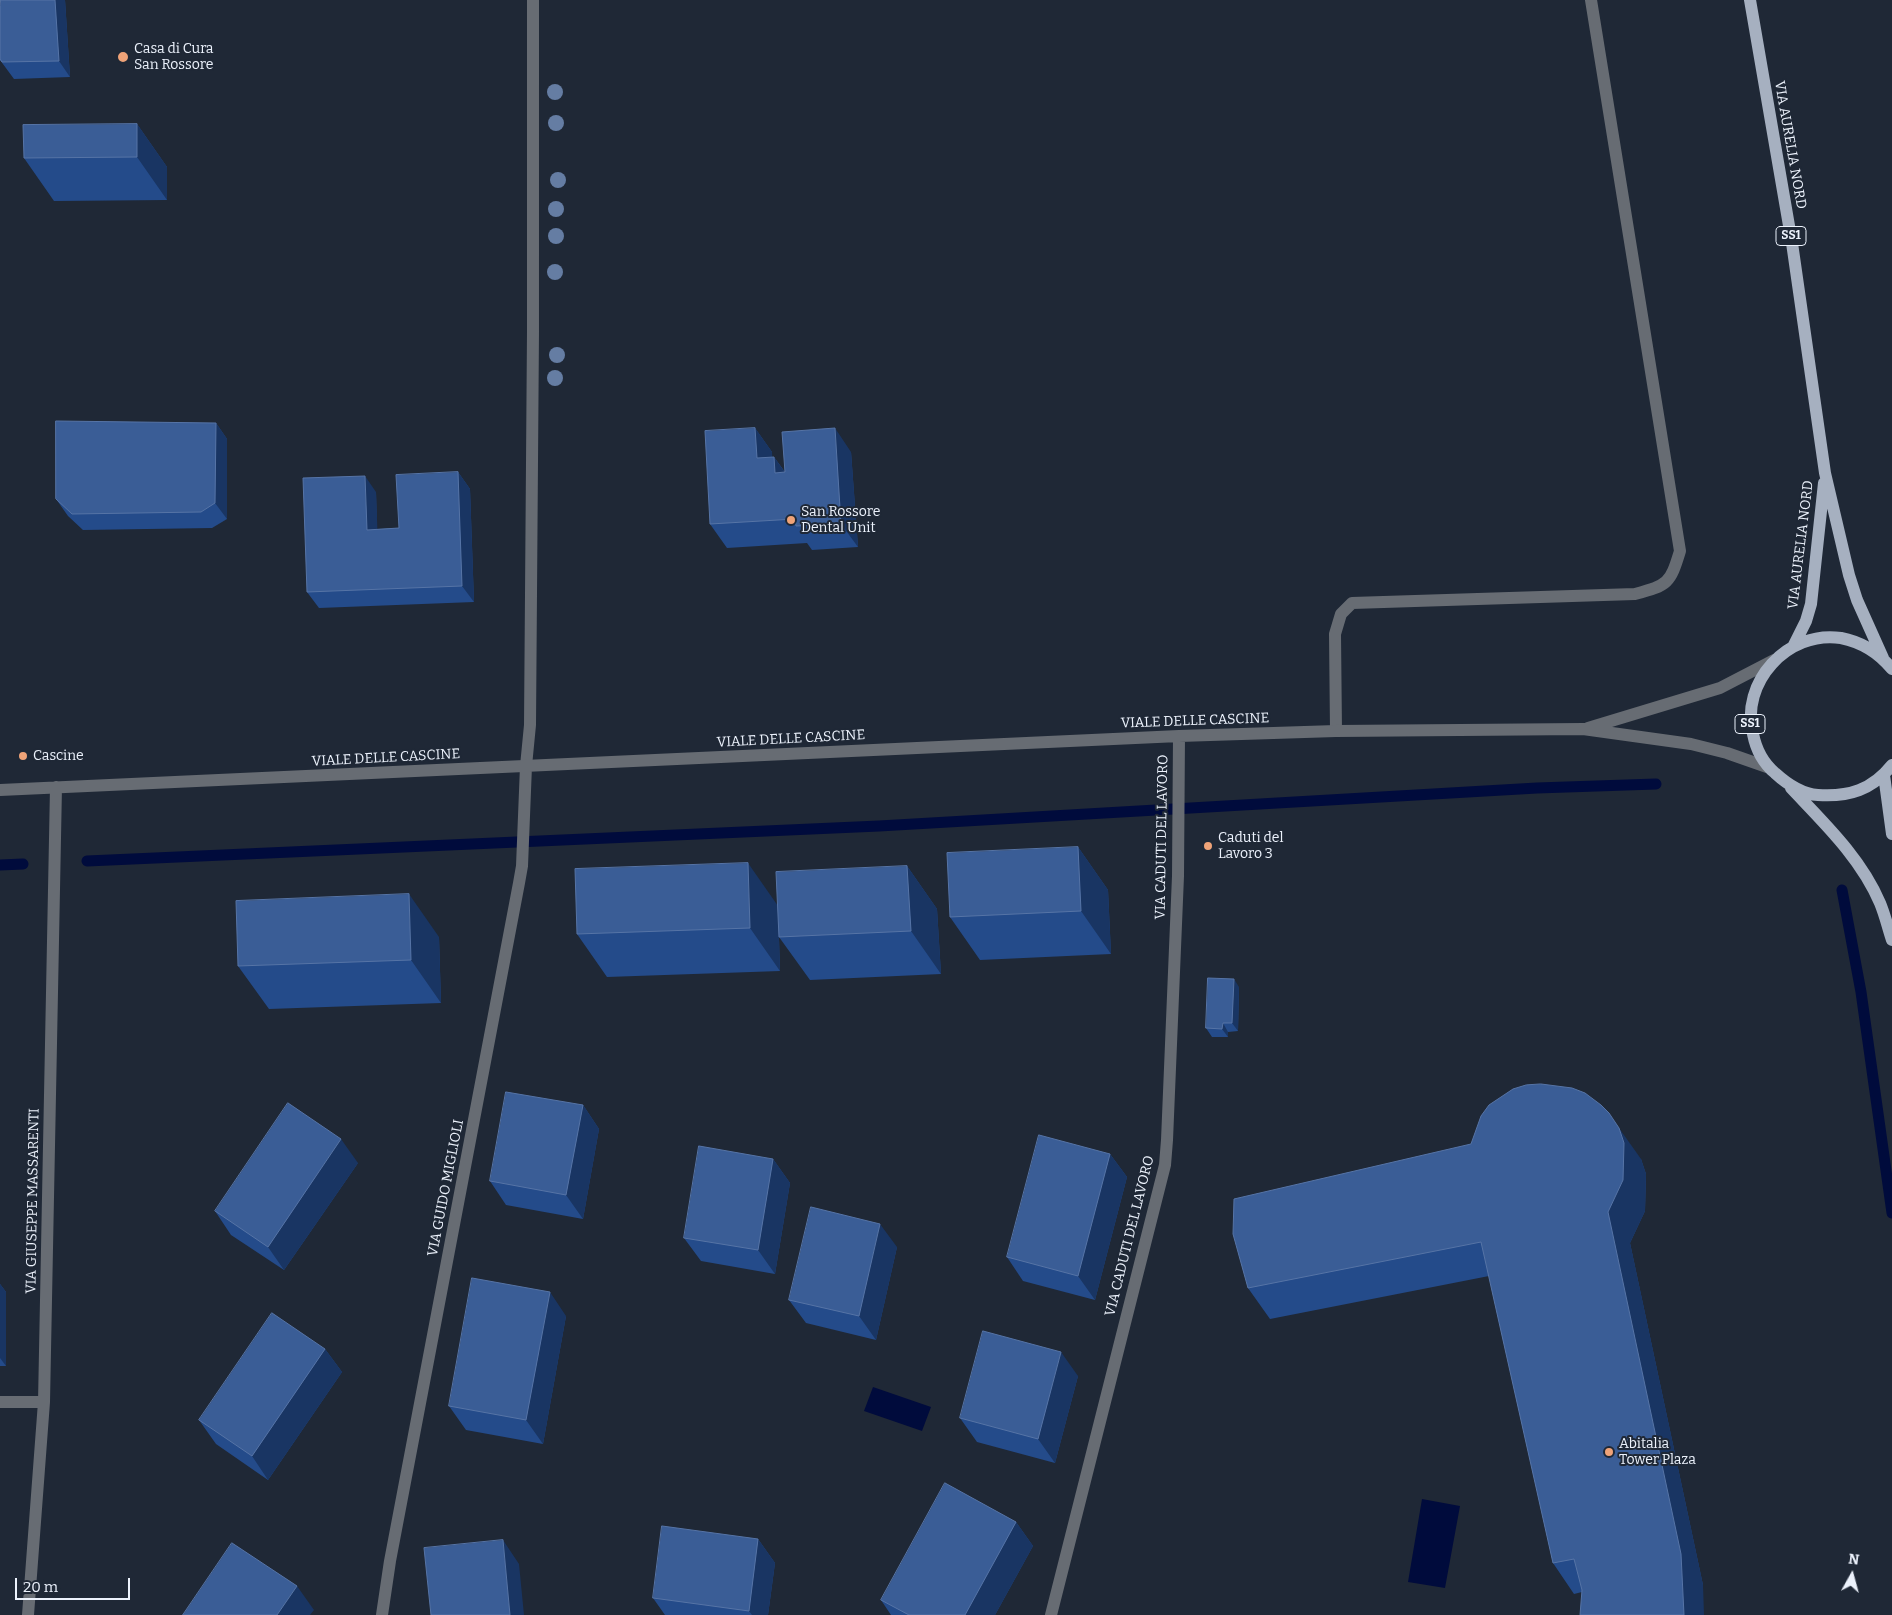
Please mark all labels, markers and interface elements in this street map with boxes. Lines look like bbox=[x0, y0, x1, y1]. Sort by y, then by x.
place label: Casa di Cura San Rossore bbox=[134, 41, 214, 74]
marker: Casa di Cura San Rossore bbox=[116, 50, 130, 64]
street label: VIA AURELIA NORD bbox=[1770, 80, 1810, 210]
road number: SS1 bbox=[1776, 227, 1806, 246]
street label: VIA AURELIA NORD bbox=[1785, 480, 1817, 610]
place label: San Rossore Dental Unit bbox=[801, 504, 880, 536]
marker: San Rossore Dental Unit bbox=[785, 514, 797, 526]
street label: VIALE DELLE CASCINE bbox=[1120, 710, 1270, 732]
road number: SS1 bbox=[1735, 714, 1765, 734]
street label: VIALE DELLE CASCINE bbox=[716, 727, 866, 751]
street label: VIALE DELLE CASCINE bbox=[311, 746, 461, 770]
place label: Cascine bbox=[33, 748, 84, 764]
marker: Cascine bbox=[17, 750, 29, 762]
street label: VIA CADUTI DEL LAVORO bbox=[1152, 754, 1172, 920]
place label: Caduti del Lavoro 3 bbox=[1218, 830, 1283, 862]
marker: Caduti del Lavoro 3 bbox=[1202, 840, 1214, 852]
street label: VIA GIUSEPPE MASSARENTI bbox=[23, 1108, 43, 1294]
street label: VIA GUIDO MIGLIOLI bbox=[424, 1118, 468, 1258]
street label: VIA CADUTI DEL LAVORO bbox=[1102, 1154, 1158, 1318]
place label: Abitalia Tower Plaza bbox=[1619, 1436, 1696, 1468]
marker: Abitalia Tower Plaza bbox=[1603, 1446, 1615, 1458]
north arrow bbox=[1827, 1550, 1877, 1600]
text: N bbox=[1847, 1551, 1860, 1569]
scale bar bbox=[18, 1568, 132, 1600]
text: 20 m bbox=[23, 1578, 58, 1596]

